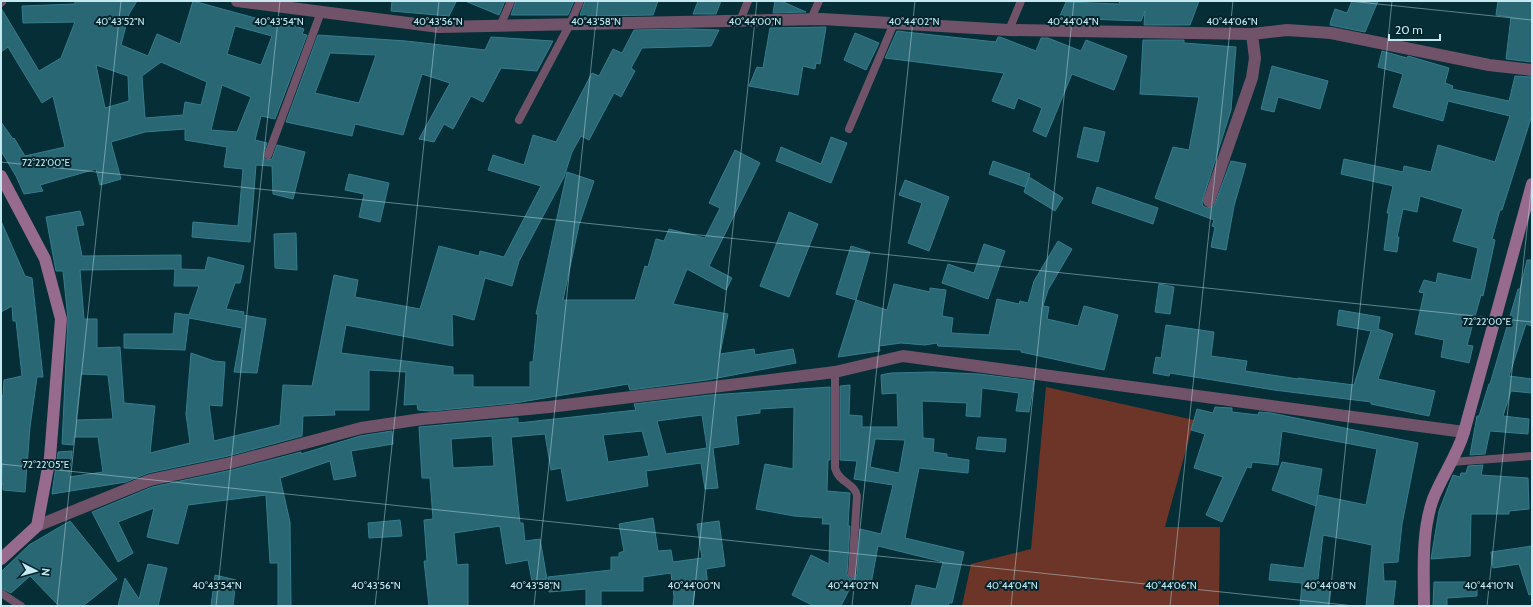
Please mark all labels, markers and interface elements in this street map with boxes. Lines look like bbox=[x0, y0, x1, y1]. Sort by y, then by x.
text: 40°43'52"N bbox=[95, 15, 145, 28]
text: 40°43'54"N bbox=[254, 15, 304, 28]
text: 40°43'56"N bbox=[413, 15, 463, 28]
text: 40°43'58"N bbox=[571, 15, 621, 28]
text: 40°44'00"N bbox=[729, 15, 781, 28]
text: 40°44'02"N bbox=[888, 15, 940, 28]
text: 40°44'04"N bbox=[1047, 15, 1099, 28]
text: 40°44'06"N bbox=[1206, 15, 1258, 28]
scale bar bbox=[1389, 16, 1440, 42]
text: 20 m bbox=[1395, 22, 1423, 37]
text: 72°22'00"E bbox=[22, 156, 71, 169]
text: 72°22'00"E bbox=[1463, 315, 1512, 328]
text: 72°22'05"E bbox=[23, 458, 70, 471]
north arrow bbox=[16, 551, 56, 591]
text: N bbox=[39, 567, 53, 577]
text: 40°43'54"N bbox=[192, 579, 242, 592]
text: 40°43'56"N bbox=[351, 579, 401, 592]
text: 40°43'58"N bbox=[510, 579, 560, 592]
text: 40°44'00"N bbox=[668, 579, 720, 592]
text: 40°44'02"N bbox=[827, 579, 879, 592]
text: 40°44'04"N bbox=[986, 579, 1038, 592]
text: 40°44'06"N bbox=[1145, 579, 1197, 592]
text: 40°44'08"N bbox=[1304, 579, 1356, 592]
text: 40°44'10"N bbox=[1464, 579, 1514, 592]

